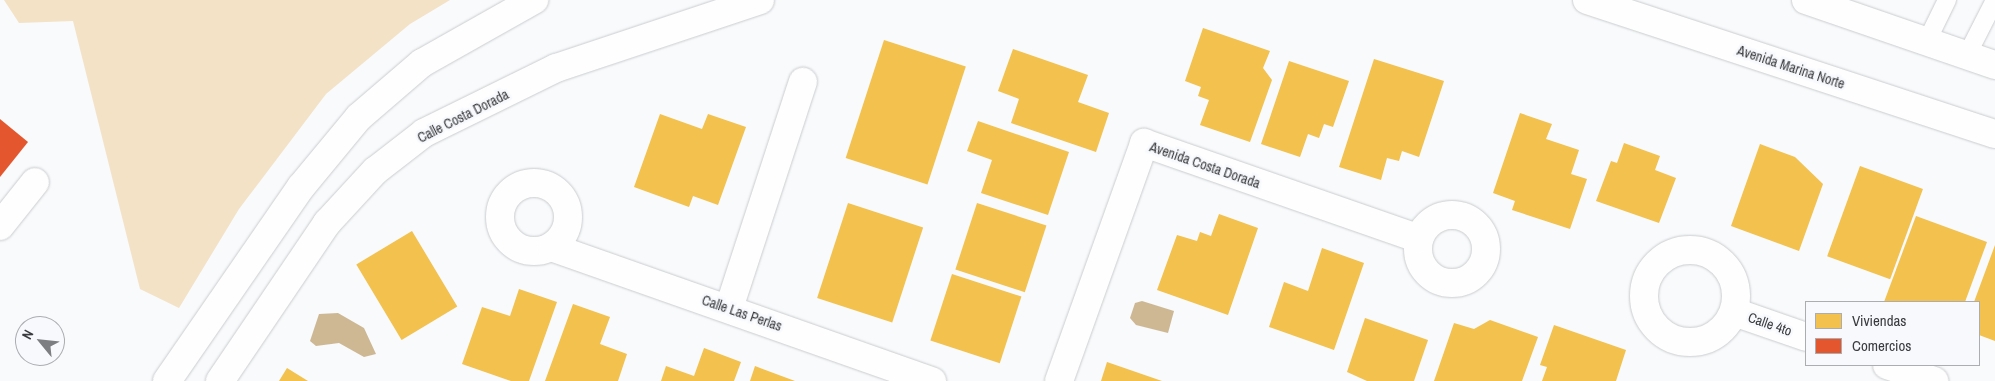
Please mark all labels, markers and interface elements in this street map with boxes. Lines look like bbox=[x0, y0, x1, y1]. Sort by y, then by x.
street label: Avenida Marina Norte bbox=[1735, 42, 1847, 92]
street label: Calle Costa Dorada bbox=[415, 86, 511, 146]
street label: Avenida Costa Dorada bbox=[1147, 138, 1263, 192]
street label: Calle Las Perlas bbox=[700, 291, 784, 335]
legend bbox=[1805, 301, 1980, 366]
street label: Calle 4to bbox=[1746, 309, 1794, 339]
text: Viviendas bbox=[1852, 310, 1907, 331]
north arrow bbox=[15, 316, 65, 366]
text: N bbox=[18, 327, 38, 342]
text: Comercios bbox=[1852, 335, 1911, 356]

